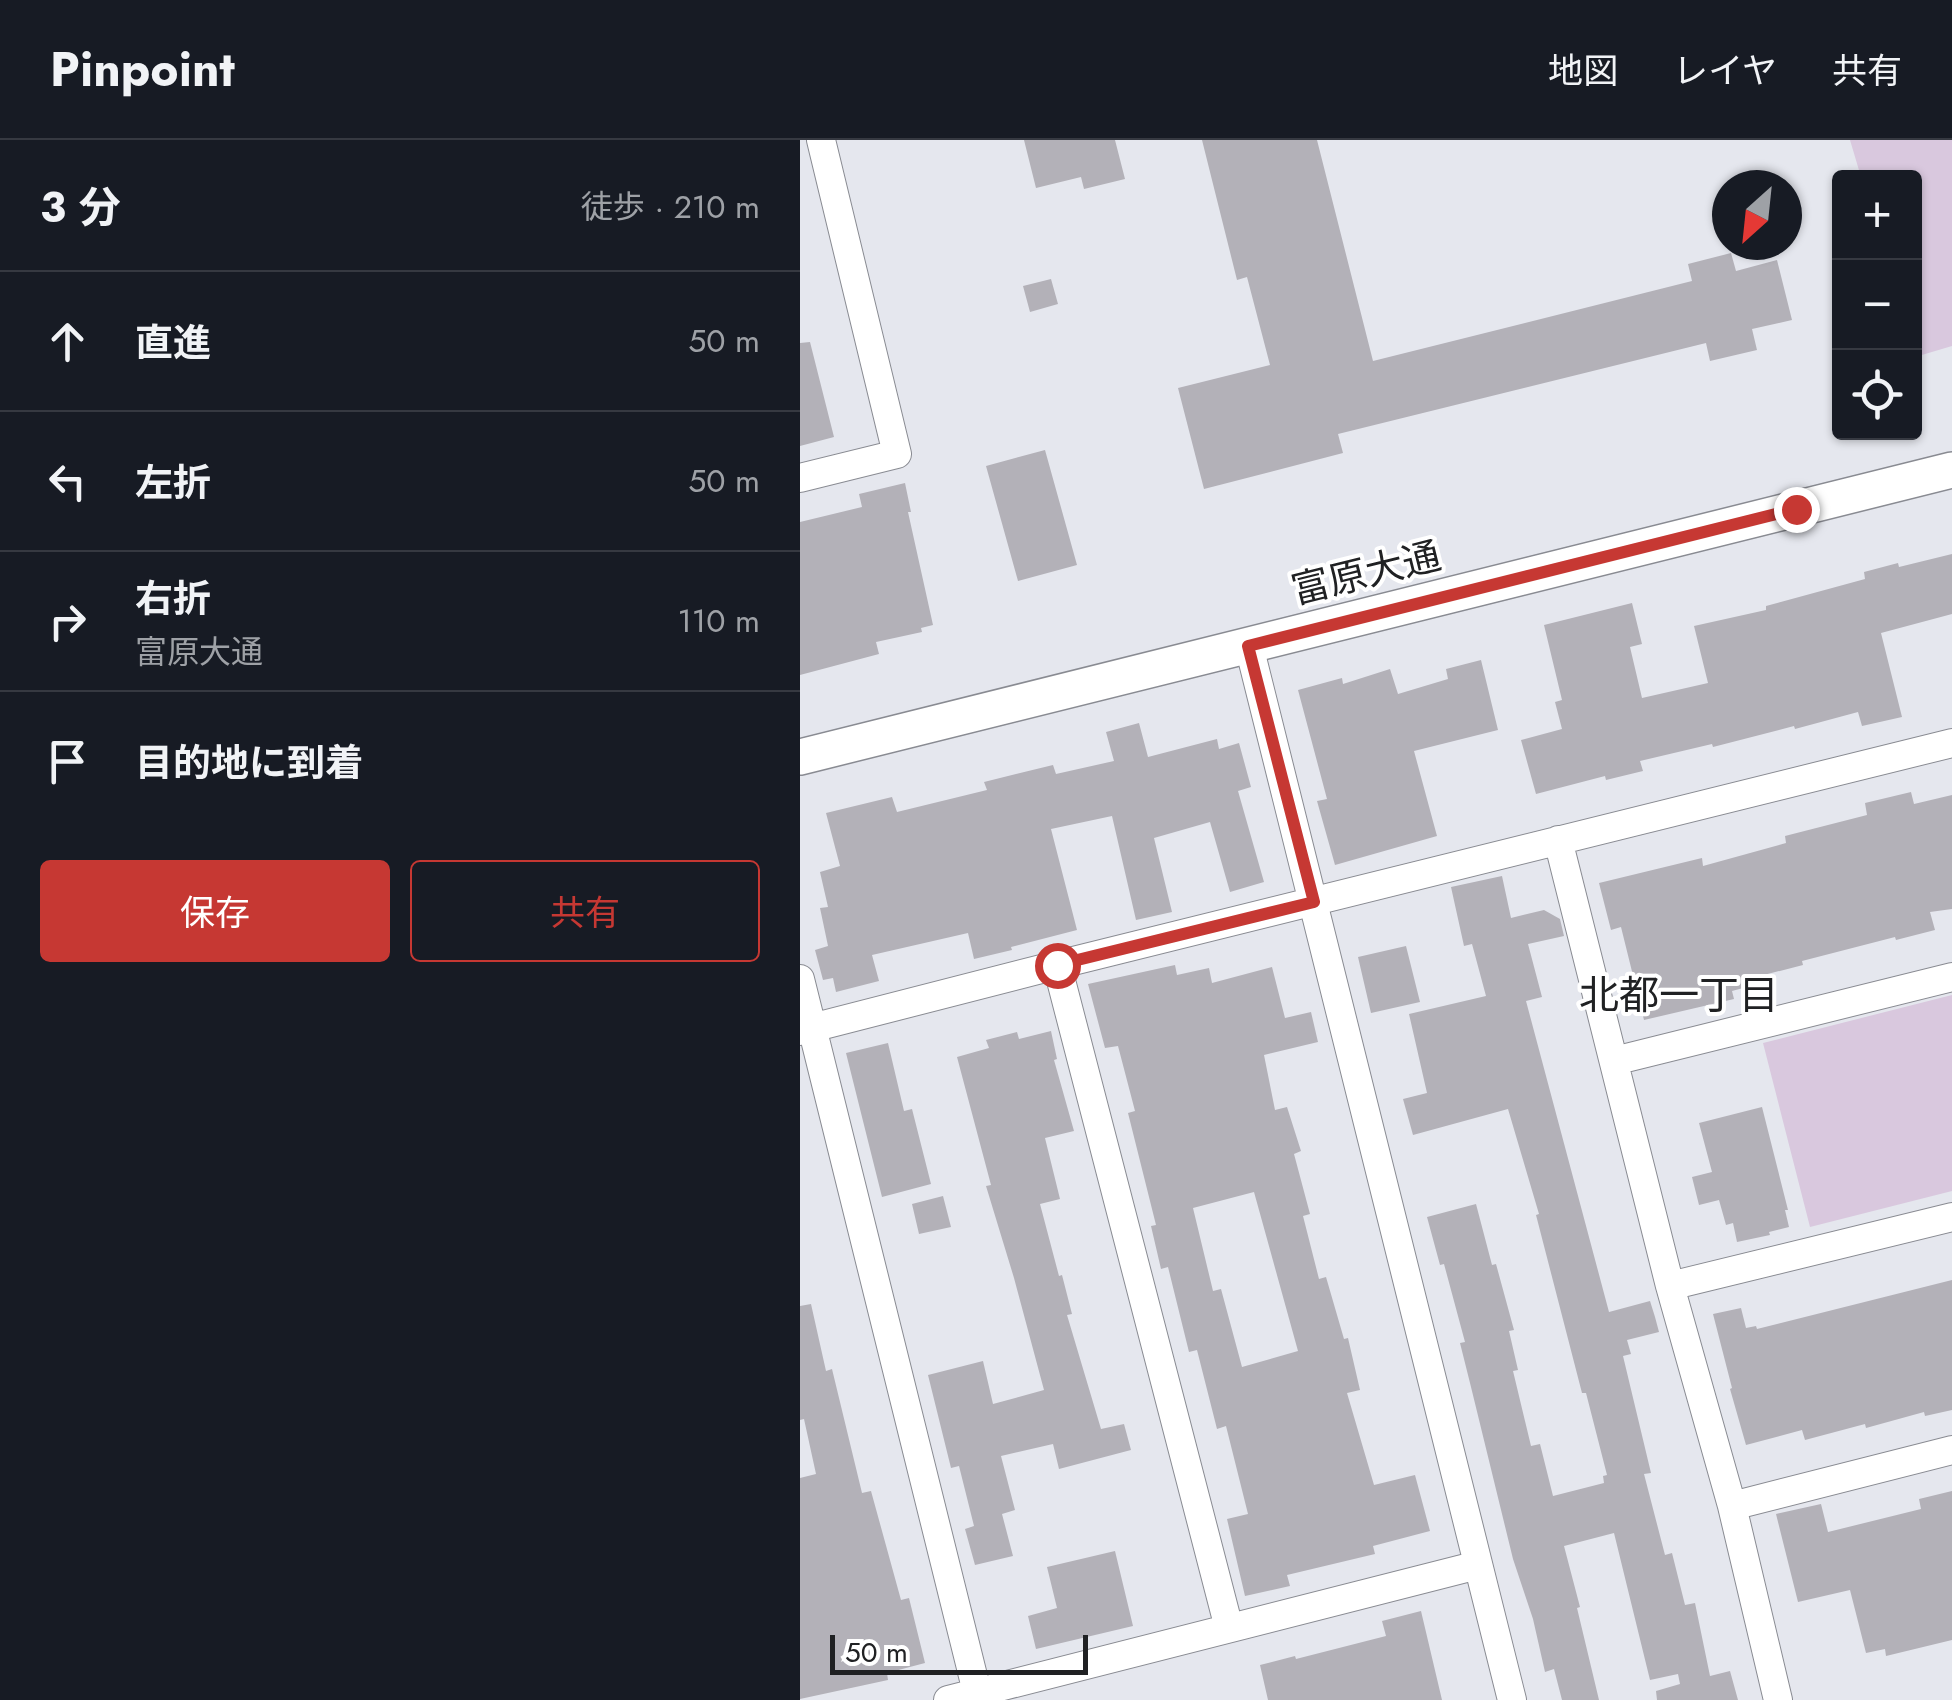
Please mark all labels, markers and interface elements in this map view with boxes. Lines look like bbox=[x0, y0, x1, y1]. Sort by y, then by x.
text: Pinpoint bbox=[50, 35, 235, 104]
text: 地図 bbox=[1548, 46, 1618, 96]
text: レイヤ bbox=[1673, 46, 1777, 96]
text: 共有 bbox=[1832, 46, 1902, 96]
north arrow bbox=[1712, 170, 1802, 260]
map controls bbox=[1832, 170, 1922, 440]
button: + bbox=[1832, 170, 1922, 260]
text: 3 分 bbox=[40, 177, 121, 238]
text: 徒歩 · 210 m bbox=[581, 184, 760, 230]
button: − bbox=[1832, 260, 1922, 350]
icon: ahead bbox=[40, 314, 95, 369]
text: 直進 bbox=[135, 315, 211, 370]
text: 50 m bbox=[688, 318, 760, 364]
button: locate bbox=[1832, 350, 1922, 440]
icon: left bbox=[40, 454, 95, 509]
text: 左折 bbox=[135, 455, 211, 510]
text: 50 m bbox=[688, 458, 760, 504]
route end bbox=[1774, 487, 1820, 533]
street label: 富原大通 bbox=[1285, 527, 1446, 618]
text: 右折 bbox=[135, 571, 211, 626]
icon: right bbox=[40, 594, 95, 649]
text: 110 m bbox=[677, 598, 760, 644]
text: 富原大通 bbox=[135, 629, 263, 675]
icon: arrive bbox=[40, 734, 95, 789]
text: 目的地に到着 bbox=[135, 735, 363, 790]
button: 保存 bbox=[40, 860, 390, 962]
button: 共有 bbox=[410, 860, 760, 962]
route start bbox=[1035, 943, 1081, 989]
district label: 北都一丁目 bbox=[1579, 966, 1779, 1024]
scale bar bbox=[830, 1630, 1088, 1674]
text: 50 m bbox=[845, 1632, 908, 1673]

